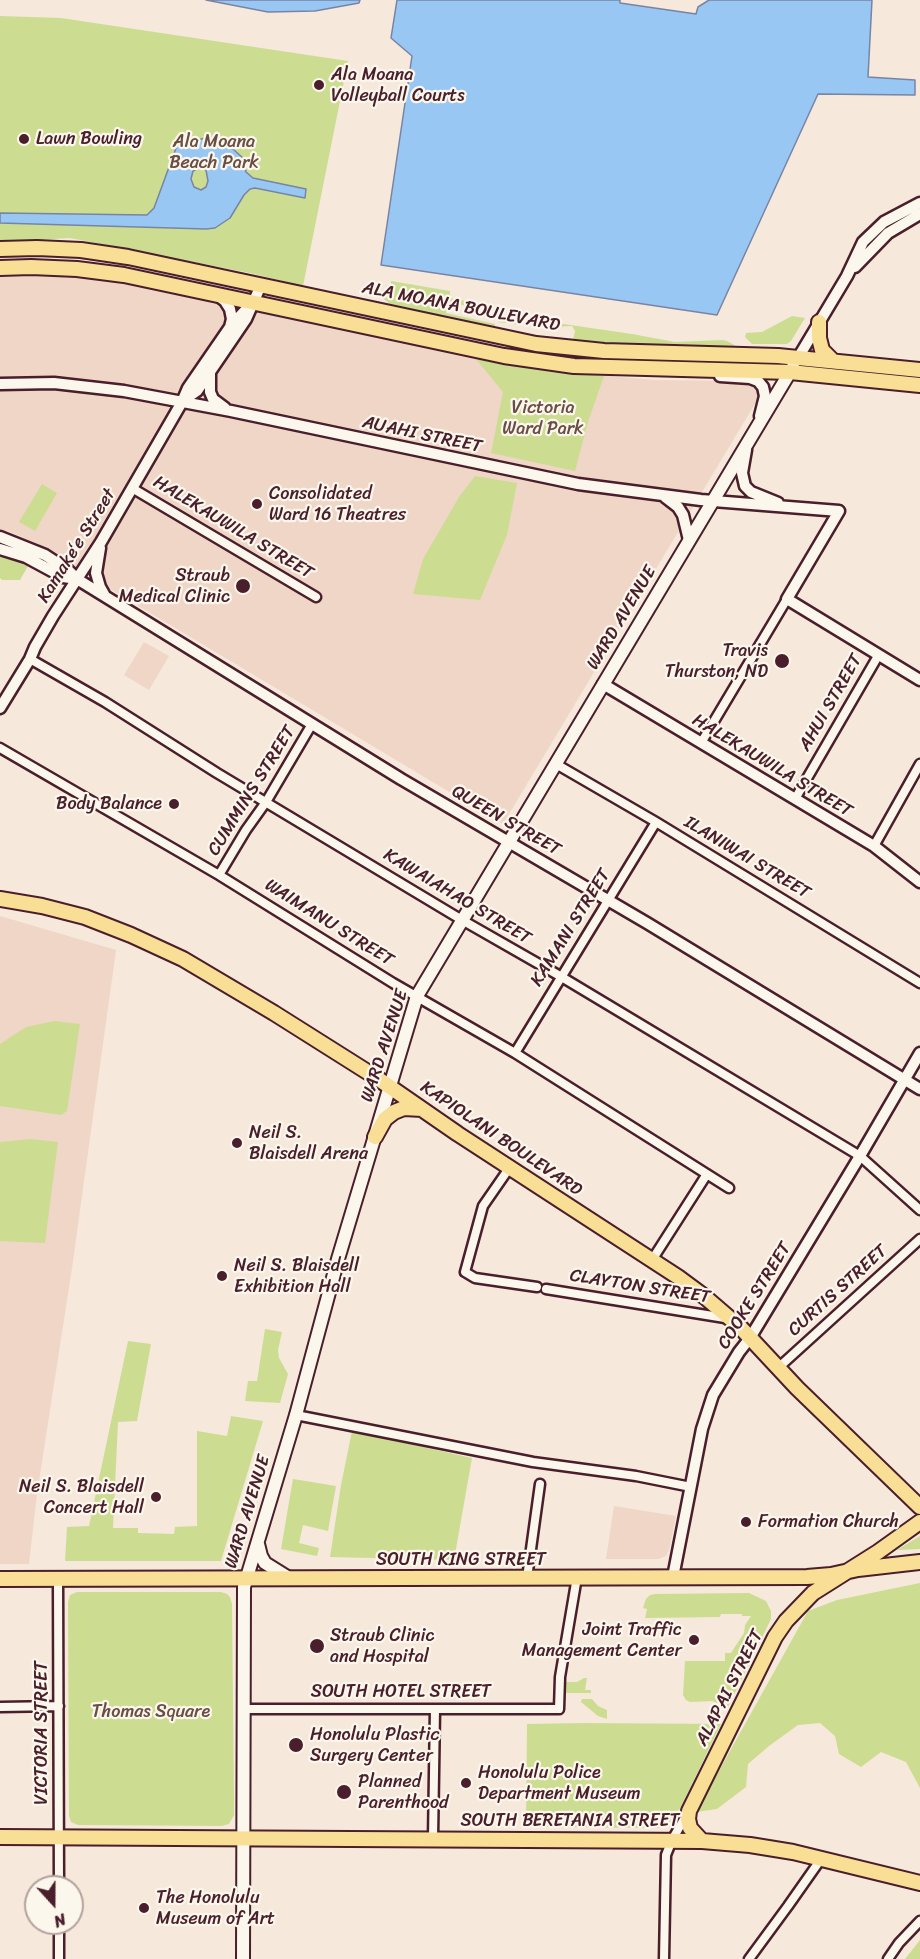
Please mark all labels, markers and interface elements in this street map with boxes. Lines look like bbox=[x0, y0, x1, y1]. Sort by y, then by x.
place label: Ala Moana Volleyball Courts bbox=[331, 64, 465, 106]
marker: Ala Moana Volleyball Courts bbox=[312, 78, 326, 92]
place label: Lawn Bowling bbox=[36, 128, 142, 150]
park label: Ala Moana Beach Park bbox=[169, 131, 259, 174]
marker: Lawn Bowling bbox=[17, 132, 31, 146]
street label: ALA MOANA BOULEVARD bbox=[360, 277, 562, 337]
park label: Victoria Ward Park bbox=[502, 397, 584, 440]
street label: AUAHI STREET bbox=[360, 412, 484, 458]
street label: HALEKAUWILA STREET bbox=[149, 472, 317, 584]
place label: Consolidated Ward 16 Theatres bbox=[269, 483, 406, 526]
street label: Kamakeʻe Street bbox=[33, 485, 121, 607]
marker: Consolidated Ward 16 Theatres bbox=[250, 497, 264, 511]
street label: WARD AVENUE bbox=[583, 562, 661, 674]
place label: Straub Medical Clinic bbox=[119, 565, 230, 608]
marker: Straub Medical Clinic bbox=[234, 577, 252, 595]
place label: Travis Thurston, ND bbox=[665, 640, 768, 682]
street label: AHUI STREET bbox=[795, 651, 867, 755]
marker: Travis Thurston, ND bbox=[773, 652, 791, 670]
street label: HALEKAUWILA STREET bbox=[688, 710, 856, 822]
street label: CUMMINS STREET bbox=[203, 722, 301, 860]
street label: QUEEN STREET bbox=[448, 781, 564, 861]
place label: Body Balance bbox=[56, 793, 162, 815]
marker: Body Balance bbox=[167, 797, 181, 811]
street label: ILANIWAI STREET bbox=[680, 812, 814, 904]
street label: KAWAIAHAO STREET bbox=[379, 844, 535, 950]
street label: KAMANI STREET bbox=[526, 865, 616, 991]
street label: WAIMANU STREET bbox=[261, 875, 397, 971]
street label: WARD AVENUE bbox=[357, 987, 413, 1105]
street label: KAPIOLANI BOULEVARD bbox=[416, 1077, 586, 1201]
place label: Neil S. Blaisdell Arena bbox=[249, 1122, 368, 1164]
marker: Neil S. Blaisdell Arena bbox=[230, 1136, 244, 1150]
street label: COOKE STREET bbox=[714, 1239, 796, 1353]
street label: CURTIS STREET bbox=[784, 1241, 892, 1341]
place label: Neil S. Blaisdell Exhibition Hall bbox=[234, 1255, 359, 1298]
street label: CLAYTON STREET bbox=[568, 1265, 712, 1309]
marker: Neil S. Blaisdell Exhibition Hall bbox=[215, 1269, 229, 1283]
street label: WARD AVENUE bbox=[221, 1453, 275, 1571]
place label: Neil S. Blaisdell Concert Hall bbox=[19, 1476, 144, 1518]
marker: Neil S. Blaisdell Concert Hall bbox=[149, 1490, 163, 1504]
place label: Formation Church bbox=[758, 1511, 899, 1533]
marker: Formation Church bbox=[739, 1515, 753, 1529]
street label: SOUTH KING STREET bbox=[376, 1549, 546, 1571]
place label: Joint Traffic Management Center bbox=[522, 1619, 682, 1662]
place label: Straub Clinic and Hospital bbox=[330, 1625, 435, 1668]
street label: ALAPAI STREET bbox=[691, 1626, 769, 1750]
marker: Joint Traffic Management Center bbox=[687, 1633, 701, 1647]
marker: Straub Clinic and Hospital bbox=[308, 1637, 326, 1655]
street label: VICTORIA STREET bbox=[31, 1661, 53, 1805]
street label: SOUTH HOTEL STREET bbox=[311, 1681, 491, 1703]
park label: Thomas Square bbox=[92, 1701, 210, 1723]
place label: Honolulu Plastic Surgery Center bbox=[310, 1724, 440, 1766]
marker: Honolulu Plastic Surgery Center bbox=[287, 1736, 305, 1754]
place label: Honolulu Police Department Museum bbox=[478, 1762, 641, 1804]
place label: Planned Parenthood bbox=[358, 1771, 449, 1814]
marker: Honolulu Police Department Museum bbox=[459, 1776, 473, 1790]
marker: Planned Parenthood bbox=[335, 1783, 353, 1801]
street label: SOUTH BERETANIA STREET bbox=[460, 1810, 680, 1832]
north arrow bbox=[24, 1875, 84, 1935]
place label: The Honolulu Museum of Art bbox=[156, 1887, 275, 1930]
marker: The Honolulu Museum of Art bbox=[137, 1901, 151, 1915]
text: N bbox=[50, 1905, 70, 1936]

